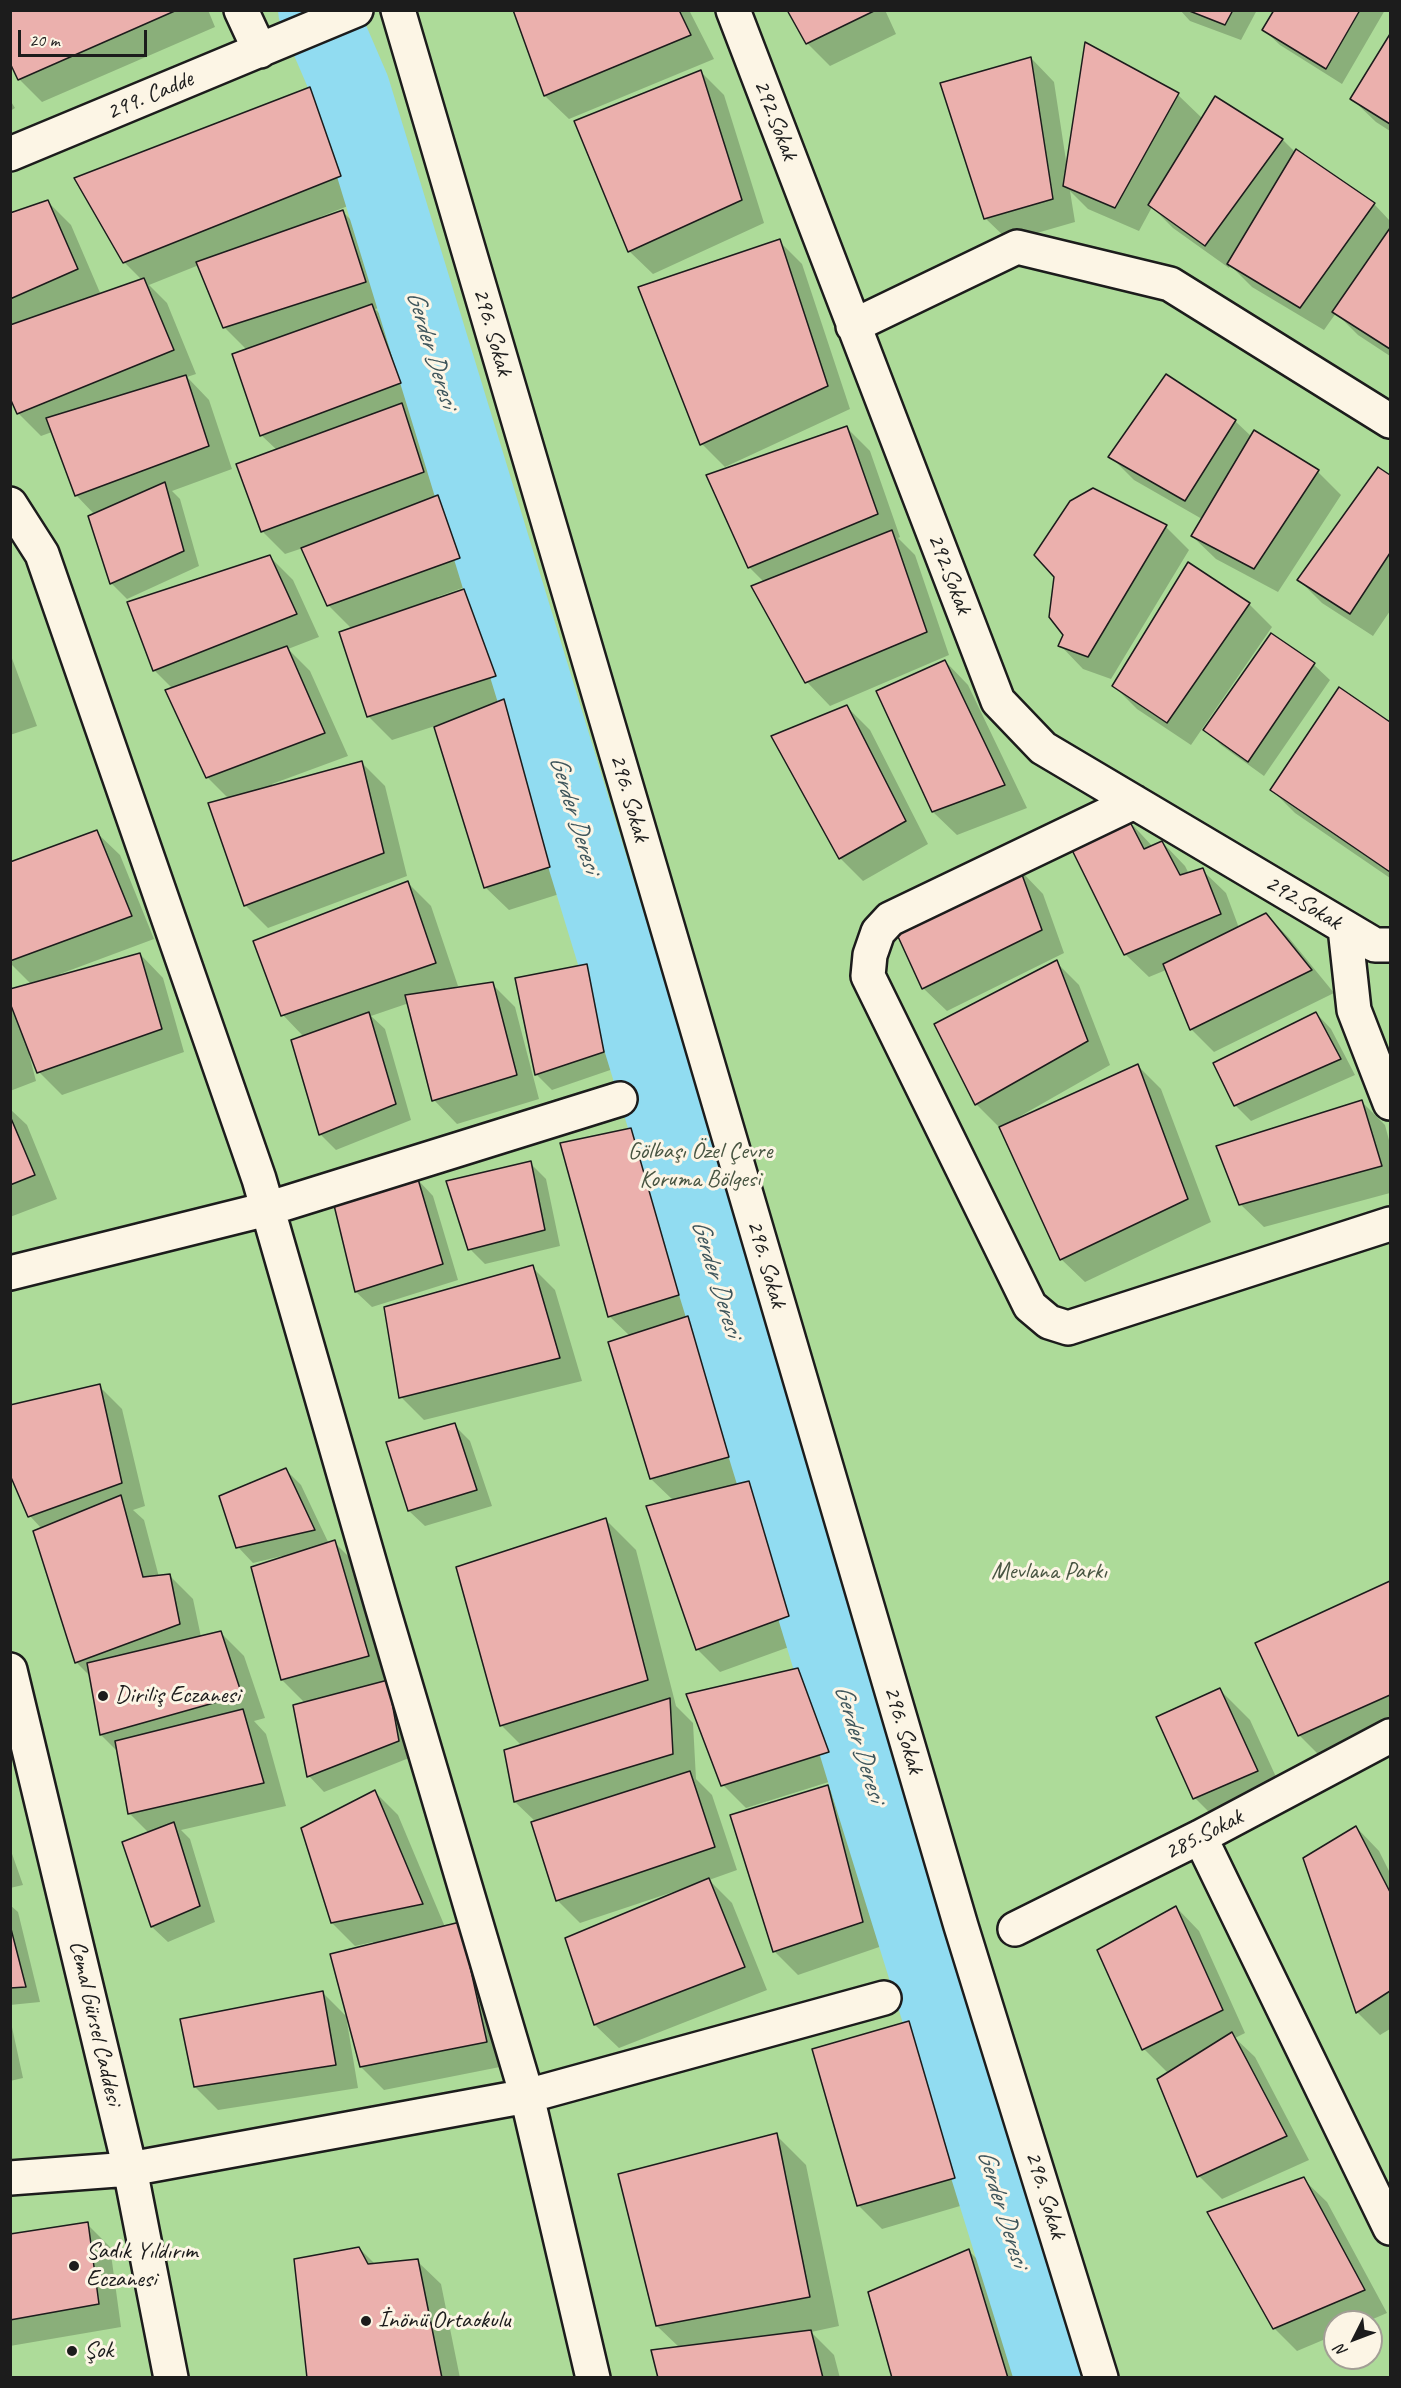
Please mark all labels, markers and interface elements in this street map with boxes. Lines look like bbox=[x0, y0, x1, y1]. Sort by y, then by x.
scale bar bbox=[21, 18, 150, 56]
text: 20 m bbox=[29, 29, 60, 51]
street label: 299. Cadde bbox=[102, 65, 198, 127]
street label: 292.Sokak bbox=[746, 76, 804, 164]
street label: 296. Sokak bbox=[466, 285, 518, 379]
water label: Gerder Deresi bbox=[399, 287, 463, 411]
street label: 292.Sokak bbox=[920, 530, 978, 618]
street label: 296. Sokak bbox=[603, 751, 655, 845]
water label: Gerder Deresi bbox=[542, 752, 606, 876]
street label: 292.Sokak bbox=[1260, 869, 1346, 937]
park label: Gölbaşı Özel Çevre Koruma Bölgesi bbox=[628, 1138, 772, 1194]
water label: Gerder Deresi bbox=[684, 1216, 748, 1340]
street label: 296. Sokak bbox=[740, 1217, 792, 1311]
park label: Mevlana Parkı bbox=[991, 1558, 1107, 1586]
water label: Gerder Deresi bbox=[827, 1681, 891, 1805]
place label: Diriliş Eczanesi bbox=[115, 1682, 240, 1710]
street label: 296. Sokak bbox=[877, 1683, 929, 1777]
marker: Diriliş Eczanesi bbox=[96, 1689, 110, 1703]
street label: 285.Sokak bbox=[1160, 1803, 1248, 1867]
street label: Cemal Gürsel Caddesi bbox=[62, 1938, 128, 2108]
water label: Gerder Deresi bbox=[970, 2146, 1034, 2270]
street label: 296. Sokak bbox=[1018, 2148, 1072, 2242]
place label: Sadık Yıldırım Eczanesi bbox=[86, 2238, 198, 2294]
marker: Sadık Yıldırım Eczanesi bbox=[67, 2259, 81, 2273]
place label: İnönü Ortaokulu bbox=[378, 2307, 510, 2335]
north arrow bbox=[1323, 2310, 1383, 2370]
marker: İnönü Ortaokulu bbox=[359, 2314, 373, 2328]
place label: Şok bbox=[84, 2337, 113, 2365]
text: N bbox=[1330, 2340, 1352, 2361]
marker: Şok bbox=[65, 2344, 79, 2358]

